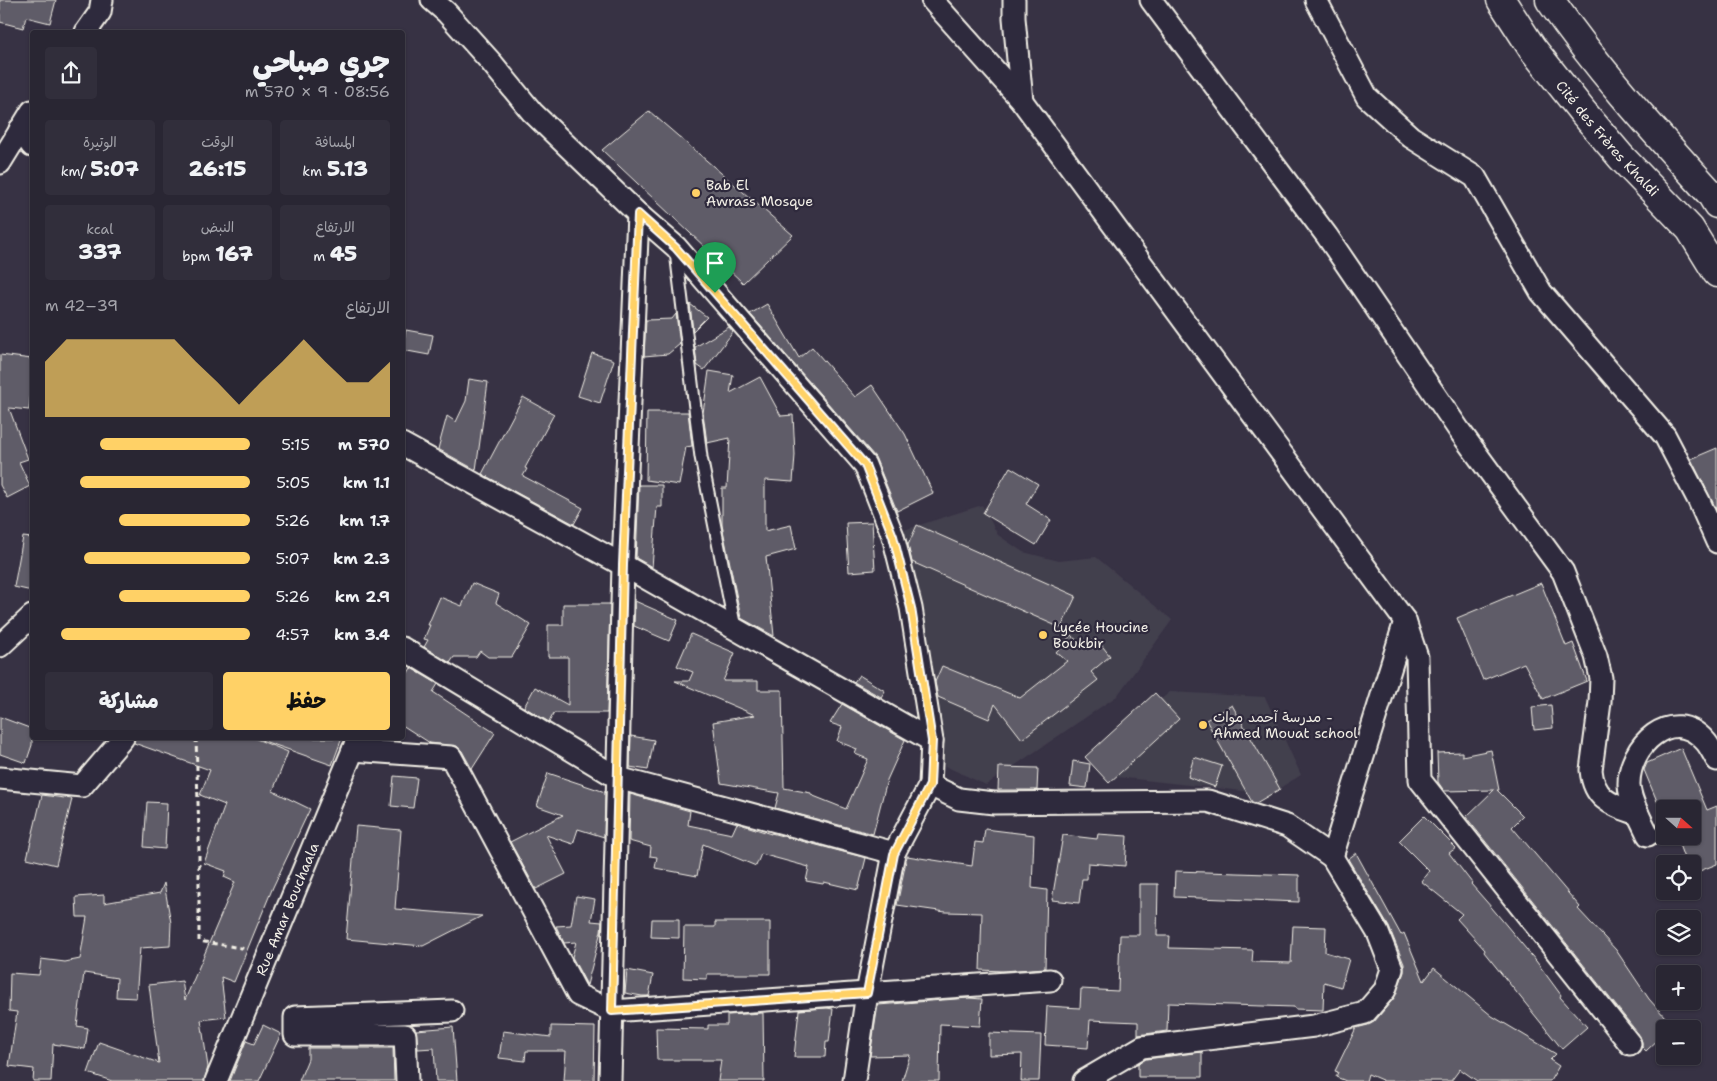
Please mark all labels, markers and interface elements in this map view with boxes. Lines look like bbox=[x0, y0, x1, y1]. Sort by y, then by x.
text: جري صباحي bbox=[253, 43, 390, 81]
button: share bbox=[45, 47, 97, 99]
street label: Cité des Frères Khaldi bbox=[1552, 77, 1663, 200]
text: 08:56 · 9 × 570 m bbox=[245, 81, 390, 102]
text: الوتيرة bbox=[83, 133, 117, 151]
text: الوقت bbox=[201, 133, 234, 151]
text: المسافة bbox=[315, 133, 355, 151]
text: 5:07 bbox=[90, 155, 139, 183]
text: 26:15 bbox=[189, 155, 246, 183]
text: 5.13 bbox=[327, 155, 368, 183]
text: /km bbox=[61, 162, 90, 180]
text: km bbox=[302, 162, 327, 180]
place label: Bab El Awrass Mosque bbox=[706, 176, 813, 210]
marker: Bab El Awrass Mosque bbox=[690, 187, 702, 199]
text: النبض bbox=[201, 218, 234, 236]
text: الارتفاع bbox=[316, 218, 355, 236]
text: kcal bbox=[86, 220, 113, 238]
text: 337 bbox=[78, 238, 122, 266]
text: 167 bbox=[215, 240, 253, 268]
text: 45 bbox=[330, 240, 357, 268]
pin bbox=[694, 242, 736, 293]
text: bpm bbox=[182, 247, 215, 265]
text: m bbox=[313, 247, 330, 265]
icon: arrive bbox=[701, 249, 729, 277]
text: 39–42 m bbox=[45, 295, 118, 316]
text: الارتفاع bbox=[345, 297, 390, 318]
text: 5:15 bbox=[281, 434, 310, 455]
text: 570 m bbox=[338, 434, 390, 455]
text: 5:05 bbox=[276, 472, 310, 493]
text: 1.1 km bbox=[343, 472, 390, 493]
text: 5:26 bbox=[276, 510, 310, 531]
text: 1.7 km bbox=[339, 510, 390, 531]
text: 5:07 bbox=[275, 548, 310, 569]
text: 2.3 km bbox=[333, 548, 390, 569]
text: 5:26 bbox=[276, 586, 310, 607]
text: 2.9 km bbox=[335, 586, 390, 607]
place label: Lycée Houcine Boukbir bbox=[1053, 618, 1149, 652]
text: 4:57 bbox=[275, 624, 310, 645]
text: 3.4 km bbox=[334, 624, 390, 645]
marker: Lycée Houcine Boukbir bbox=[1037, 629, 1049, 641]
button: مشاركة bbox=[45, 672, 213, 730]
button: حفظ bbox=[223, 672, 390, 730]
place label: مدرسة آحمد موات - Ahmed Mouat school bbox=[1213, 708, 1358, 742]
marker: مدرسة آحمد موات - Ahmed Mouat school bbox=[1197, 719, 1209, 731]
north arrow bbox=[1656, 800, 1701, 845]
map controls bbox=[1656, 800, 1701, 1065]
street label: Rue Amar Bouchaala bbox=[252, 840, 323, 978]
button: locate bbox=[1656, 855, 1701, 900]
button: layers bbox=[1656, 910, 1701, 955]
button: + bbox=[1656, 965, 1701, 1010]
button: − bbox=[1656, 1020, 1701, 1065]

